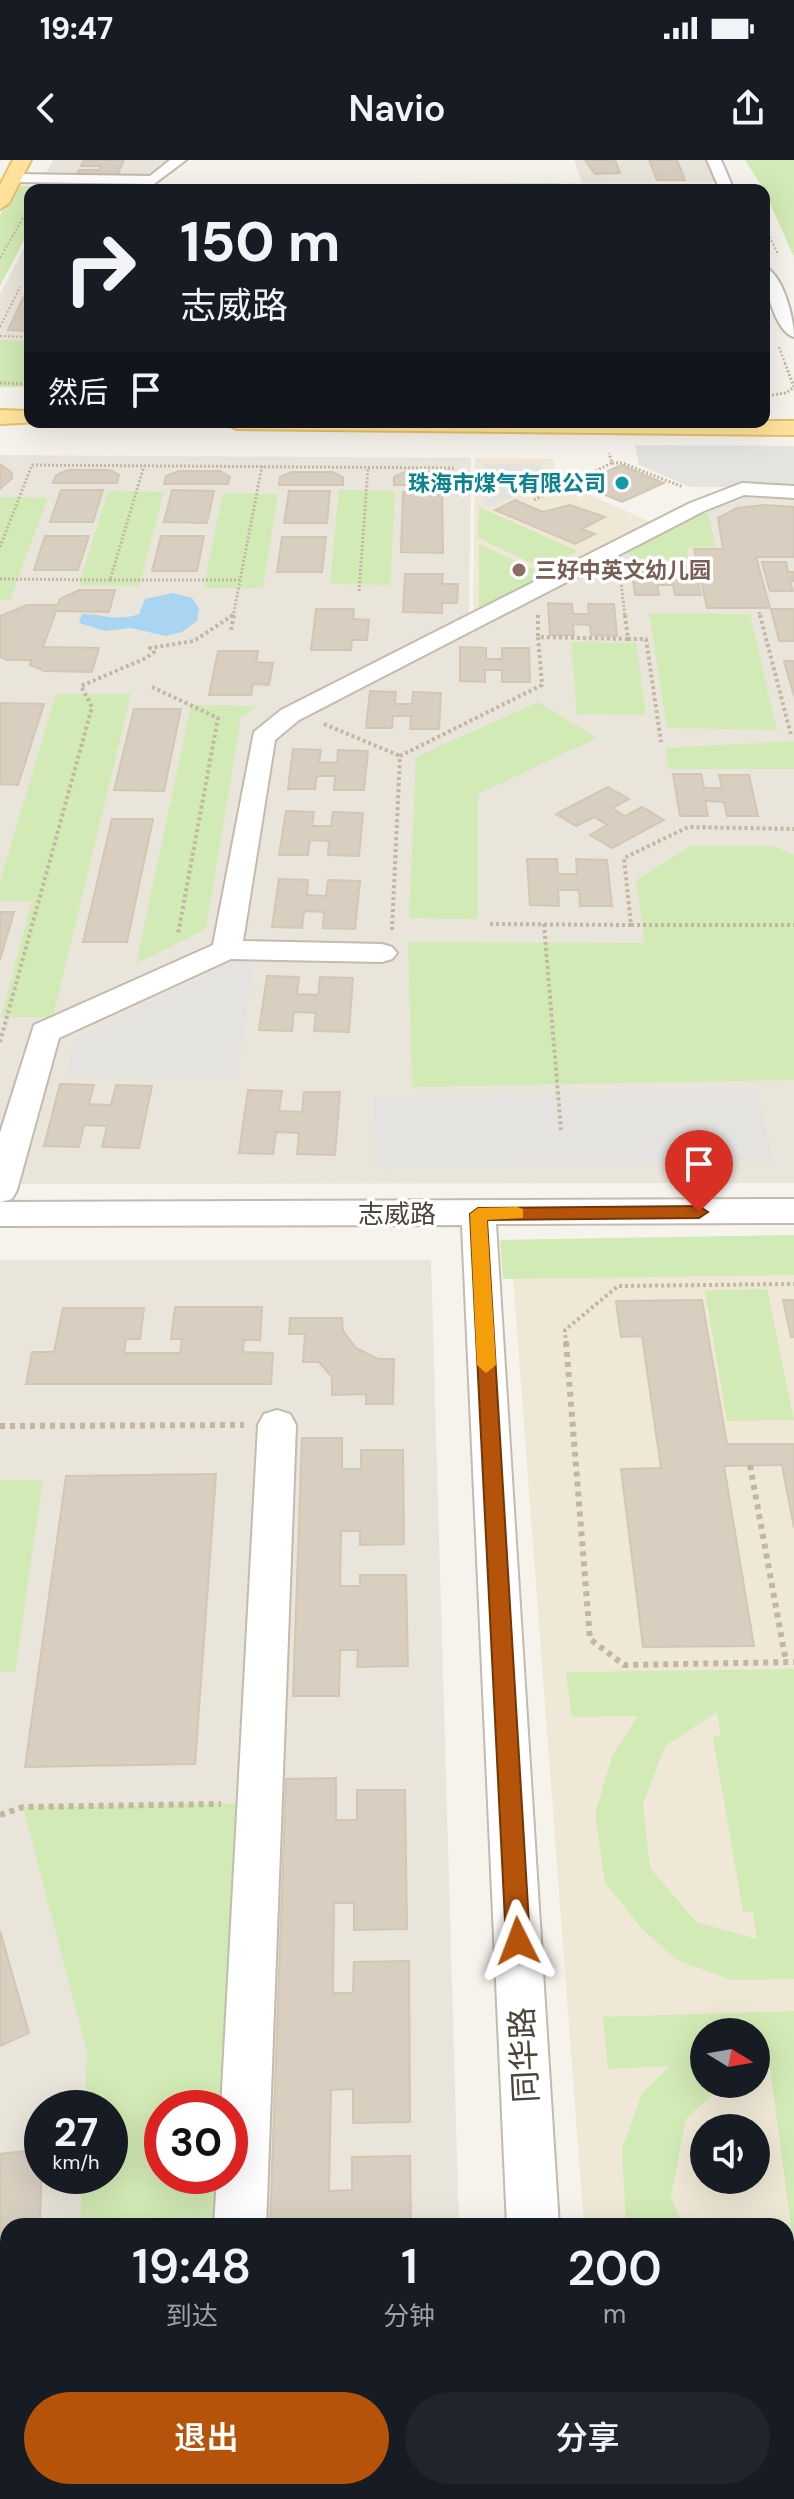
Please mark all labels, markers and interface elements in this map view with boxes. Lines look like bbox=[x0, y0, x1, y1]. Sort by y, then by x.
text: 19:47 bbox=[40, 9, 113, 48]
text: Navio bbox=[348, 85, 446, 132]
icon: back bbox=[24, 86, 68, 130]
icon: share bbox=[726, 86, 770, 130]
text: 150 m bbox=[180, 205, 341, 278]
icon: right bbox=[48, 216, 152, 320]
text: 志威路 bbox=[180, 282, 288, 329]
icon: arrive bbox=[124, 368, 168, 412]
text: 然后 bbox=[48, 373, 108, 412]
place label: 珠海市煤气有限公司 bbox=[408, 469, 606, 498]
marker: 珠海市煤气有限公司 bbox=[613, 474, 631, 492]
place label: 三好中英文幼儿园 bbox=[535, 556, 711, 585]
marker: 三好中英文幼儿园 bbox=[510, 561, 528, 579]
pin bbox=[665, 1130, 733, 1212]
icon: arrive bbox=[677, 1142, 721, 1186]
street label: 志威路 bbox=[358, 1197, 436, 1231]
position arrow bbox=[476, 1899, 560, 1983]
street label: 同华路 bbox=[501, 2006, 547, 2104]
north arrow bbox=[690, 2018, 770, 2098]
map controls bbox=[690, 2018, 770, 2194]
speed limit sign: 30 bbox=[144, 2090, 248, 2194]
text: 27 bbox=[54, 2106, 98, 2158]
button: sound bbox=[690, 2114, 770, 2194]
text: km/h bbox=[52, 2149, 100, 2175]
text: 19:48 bbox=[132, 2235, 251, 2298]
text: 1 bbox=[401, 2235, 418, 2298]
text: 200 bbox=[567, 2237, 662, 2300]
text: m bbox=[603, 2297, 626, 2331]
text: 到达 bbox=[166, 2299, 218, 2333]
text: 分钟 bbox=[383, 2299, 435, 2333]
button: 退出 bbox=[24, 2392, 389, 2484]
button: 分享 bbox=[405, 2392, 770, 2484]

